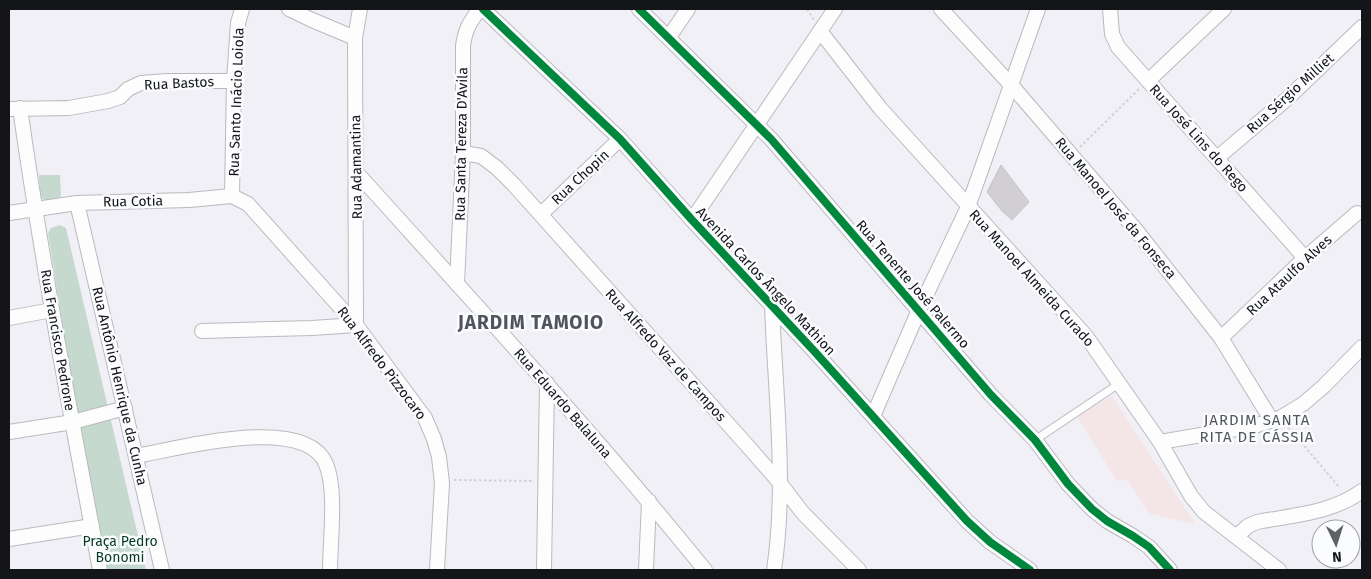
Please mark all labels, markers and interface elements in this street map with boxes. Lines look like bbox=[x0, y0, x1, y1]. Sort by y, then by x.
street label: Rua Santo Inácio Loiola bbox=[225, 27, 248, 177]
street label: Rua Sérgio Milliet bbox=[1243, 49, 1338, 137]
street label: Rua Santa Tereza D'Avila bbox=[452, 67, 471, 221]
street label: Rua Bastos bbox=[144, 73, 215, 94]
street label: Rua José Lins do Rego bbox=[1146, 81, 1251, 196]
street label: Rua Adamantina bbox=[347, 115, 366, 219]
street label: Rua Manoel José da Fonseca bbox=[1051, 134, 1180, 283]
street label: Rua Chopin bbox=[548, 146, 613, 208]
street label: Rua Cotia bbox=[103, 192, 163, 211]
street label: Avenida Carlos Ângelo Mathion bbox=[692, 203, 840, 359]
street label: Rua Manoel Almeida Curado bbox=[966, 206, 1098, 350]
street label: Rua Tenente José Palermo bbox=[852, 217, 973, 352]
street label: Rua Ataulfo Alves bbox=[1243, 231, 1336, 319]
street label: Rua Francisco Pedrone bbox=[37, 268, 78, 412]
street label: Rua Antônio Henrique da Cunha bbox=[88, 285, 151, 487]
street label: Rua Alfredo Vaz de Campos bbox=[602, 286, 730, 425]
street label: Rua Alfredo Pizzocaro bbox=[333, 303, 430, 423]
district label: JARDIM TAMOIO bbox=[457, 311, 604, 334]
street label: Rua Eduardo Balaluna bbox=[510, 345, 615, 462]
district label: JARDIM SANTA RITA DE CÁSSIA bbox=[1200, 411, 1314, 446]
north arrow bbox=[1311, 519, 1361, 569]
park label: Praça Pedro Bonomi bbox=[82, 533, 158, 566]
text: N bbox=[1332, 548, 1342, 565]

